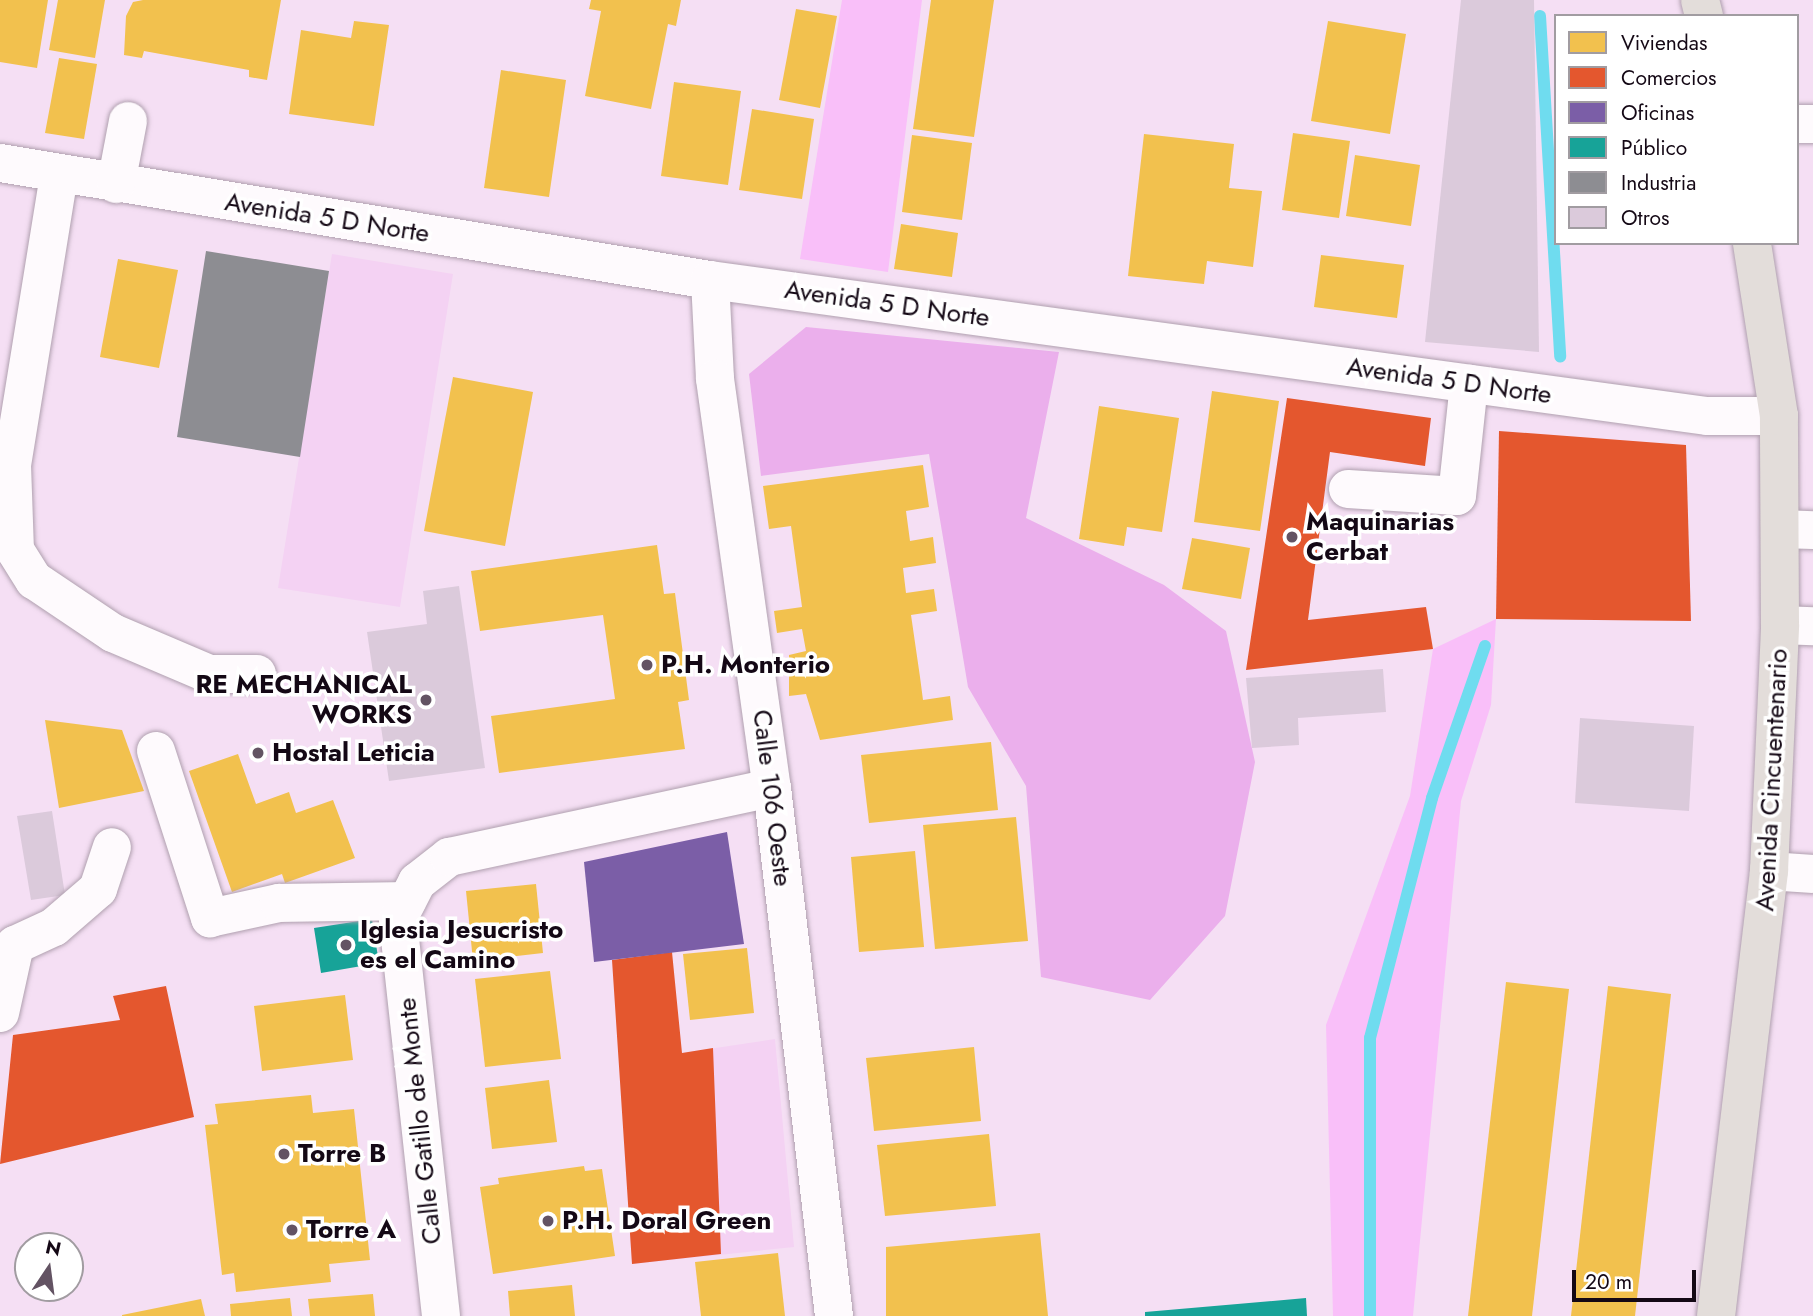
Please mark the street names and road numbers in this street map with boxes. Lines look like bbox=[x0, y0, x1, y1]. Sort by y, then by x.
street label: Avenida 5 D Norte bbox=[222, 186, 432, 250]
street label: Avenida 5 D Norte bbox=[782, 274, 992, 334]
street label: Avenida 5 D Norte bbox=[1344, 351, 1554, 411]
street label: Avenida Cincuentenario bbox=[1750, 648, 1794, 912]
street label: Calle 106 Oeste bbox=[746, 708, 798, 888]
street label: Calle Gatillo de Monte bbox=[392, 996, 448, 1246]

